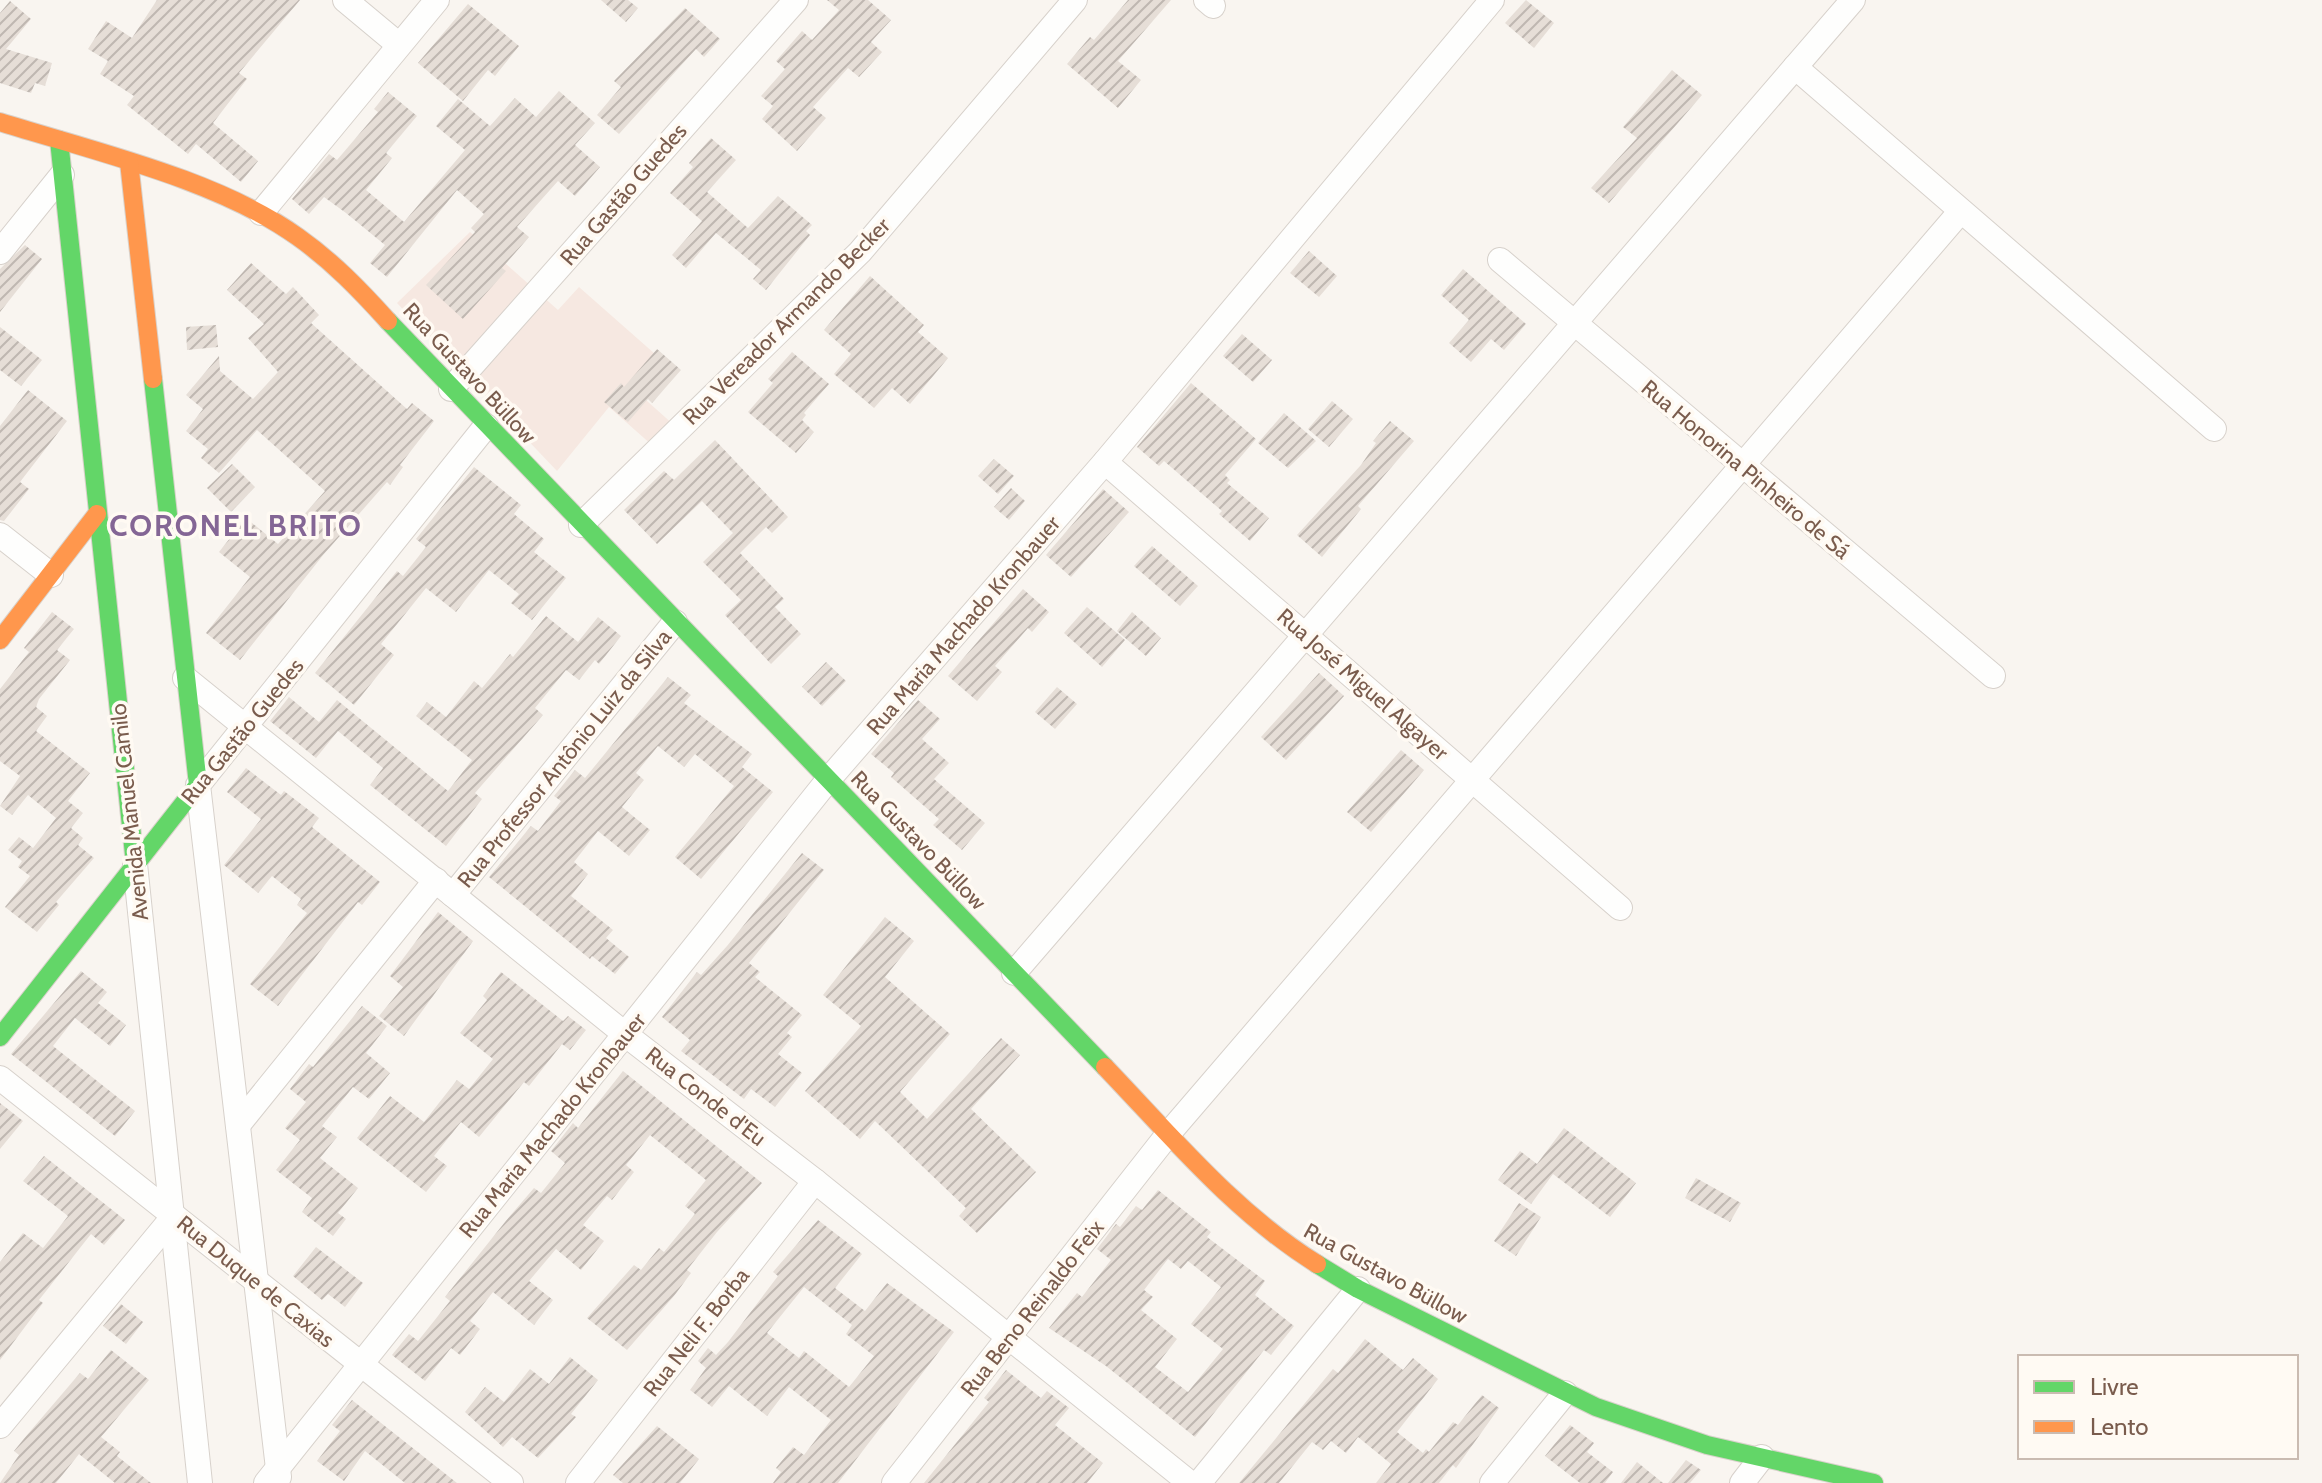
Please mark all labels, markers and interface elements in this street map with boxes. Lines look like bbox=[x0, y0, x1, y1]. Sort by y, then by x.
street label: Rua Gastão Guedes bbox=[554, 118, 692, 271]
street label: Rua Vereador Armando Becker bbox=[677, 212, 896, 431]
street label: Rua Gustavo Büllow bbox=[397, 297, 542, 450]
street label: Rua Honorina Pinheiro de Sá bbox=[1636, 374, 1856, 565]
district label: CORONEL BRITO bbox=[109, 507, 363, 544]
street label: Rua Maria Machado Kronbauer bbox=[861, 510, 1066, 740]
street label: Rua José Miguel Algayer bbox=[1272, 603, 1454, 766]
street label: Rua Professor Antônio Luiz da Silva bbox=[452, 623, 677, 893]
street label: Rua Gastão Guedes bbox=[175, 653, 309, 810]
street label: Avenida Manuel Camilo bbox=[105, 702, 154, 922]
street label: Rua Gustavo Büllow bbox=[845, 765, 992, 916]
street label: Rua Maria Machado Kronbauer bbox=[453, 1007, 651, 1243]
street label: Rua Conde d'Eu bbox=[640, 1041, 771, 1152]
street label: Rua Duque de Caxias bbox=[172, 1210, 340, 1353]
street label: Rua Beno Reinaldo Feix bbox=[955, 1214, 1110, 1402]
street label: Rua Gustavo Büllow bbox=[1299, 1217, 1473, 1330]
street label: Rua Neli F. Borba bbox=[638, 1262, 755, 1402]
legend bbox=[2018, 1355, 2298, 1459]
text: Livre bbox=[2090, 1372, 2138, 1401]
text: Lento bbox=[2090, 1412, 2149, 1441]

